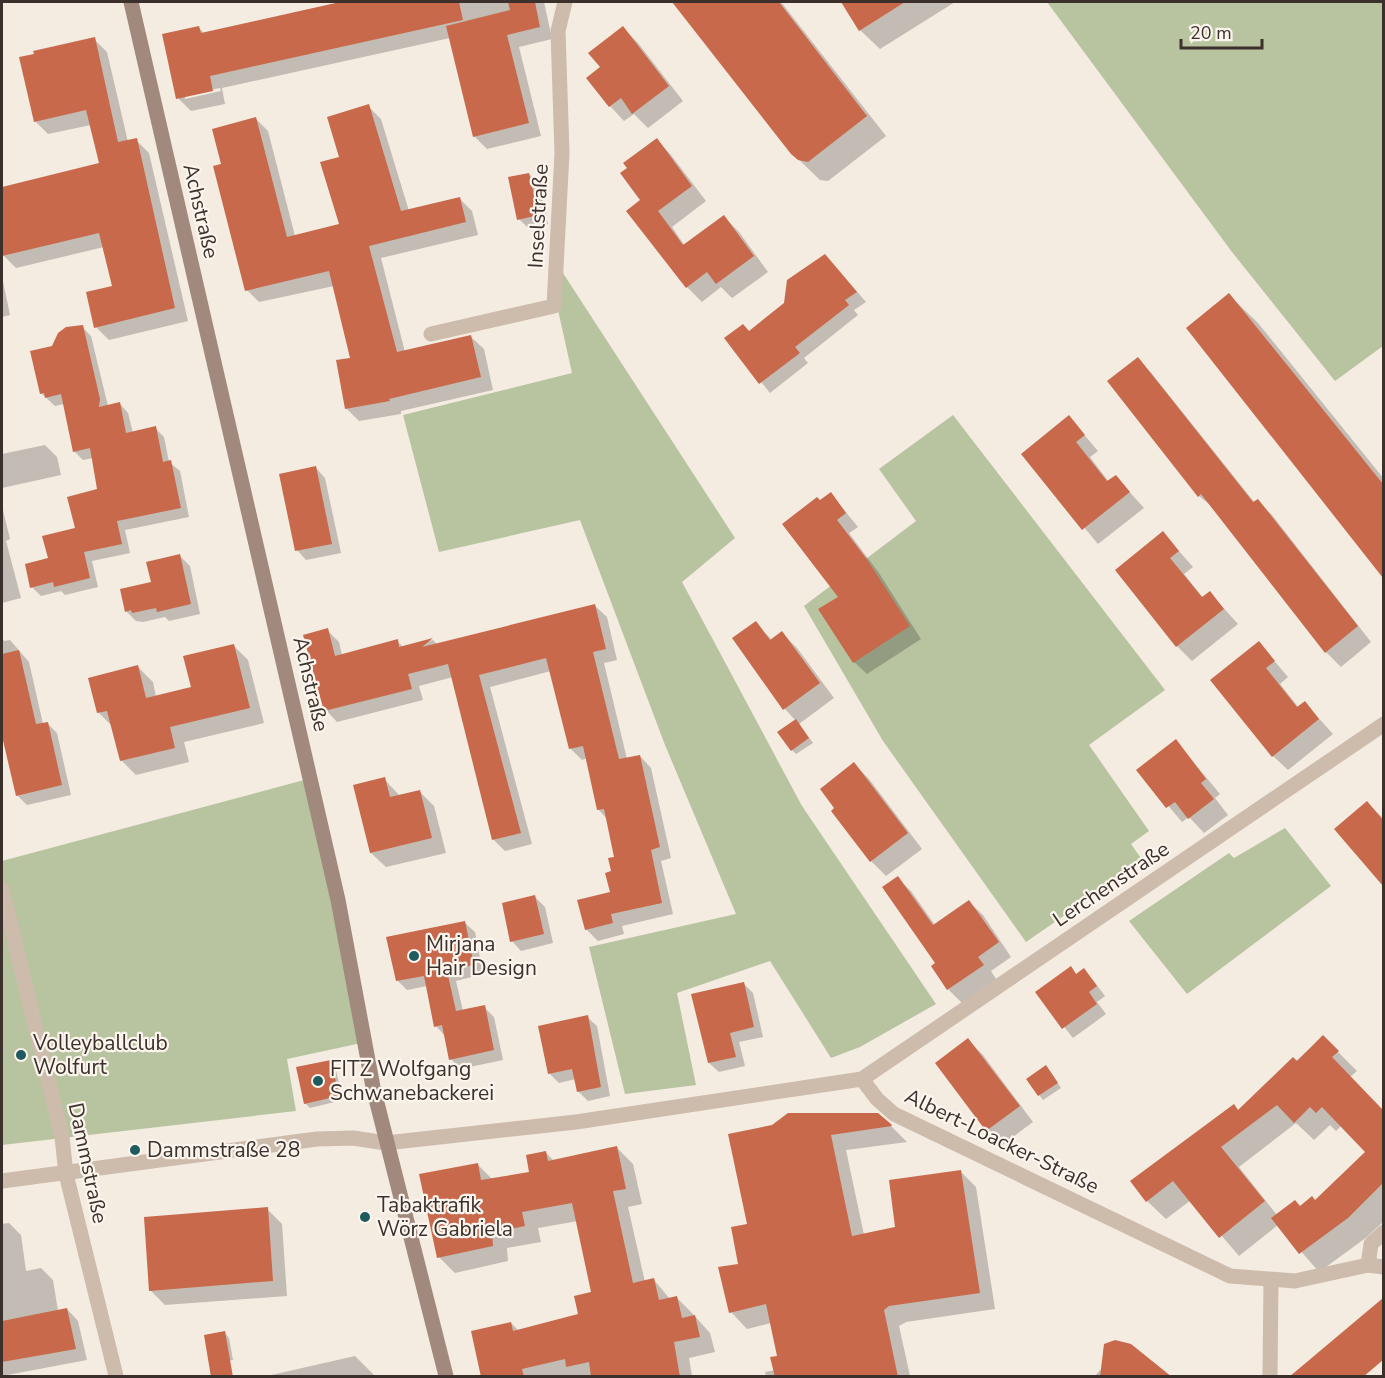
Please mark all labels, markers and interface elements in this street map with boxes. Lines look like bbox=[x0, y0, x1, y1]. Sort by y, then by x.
scale bar bbox=[1181, 12, 1262, 50]
text: 20 m bbox=[1190, 21, 1232, 45]
street label: Achstraße bbox=[176, 161, 226, 261]
street label: Inselstraße bbox=[521, 163, 555, 269]
street label: Achstraße bbox=[286, 634, 336, 734]
street label: Lerchenstraße bbox=[1047, 835, 1175, 933]
place label: Mirjana Hair Design bbox=[426, 930, 537, 982]
marker: Mirjana Hair Design bbox=[407, 949, 421, 963]
place label: Volleyballclub Wolfurt bbox=[32, 1029, 168, 1081]
marker: Volleyballclub Wolfurt bbox=[14, 1048, 28, 1062]
place label: FITZ Wolfgang Schwanebackerei bbox=[330, 1055, 494, 1107]
marker: FITZ Wolfgang Schwanebackerei bbox=[311, 1074, 325, 1088]
street label: Albert-Loacker-Straße bbox=[900, 1082, 1104, 1200]
street label: Dammstraße bbox=[62, 1100, 114, 1226]
place label: Dammstraße 28 bbox=[147, 1136, 300, 1164]
marker: Dammstraße 28 bbox=[128, 1143, 142, 1157]
place label: Tabaktrafik Wörz Gabriela bbox=[377, 1191, 513, 1243]
marker: Tabaktrafik Wörz Gabriela bbox=[358, 1210, 372, 1224]

